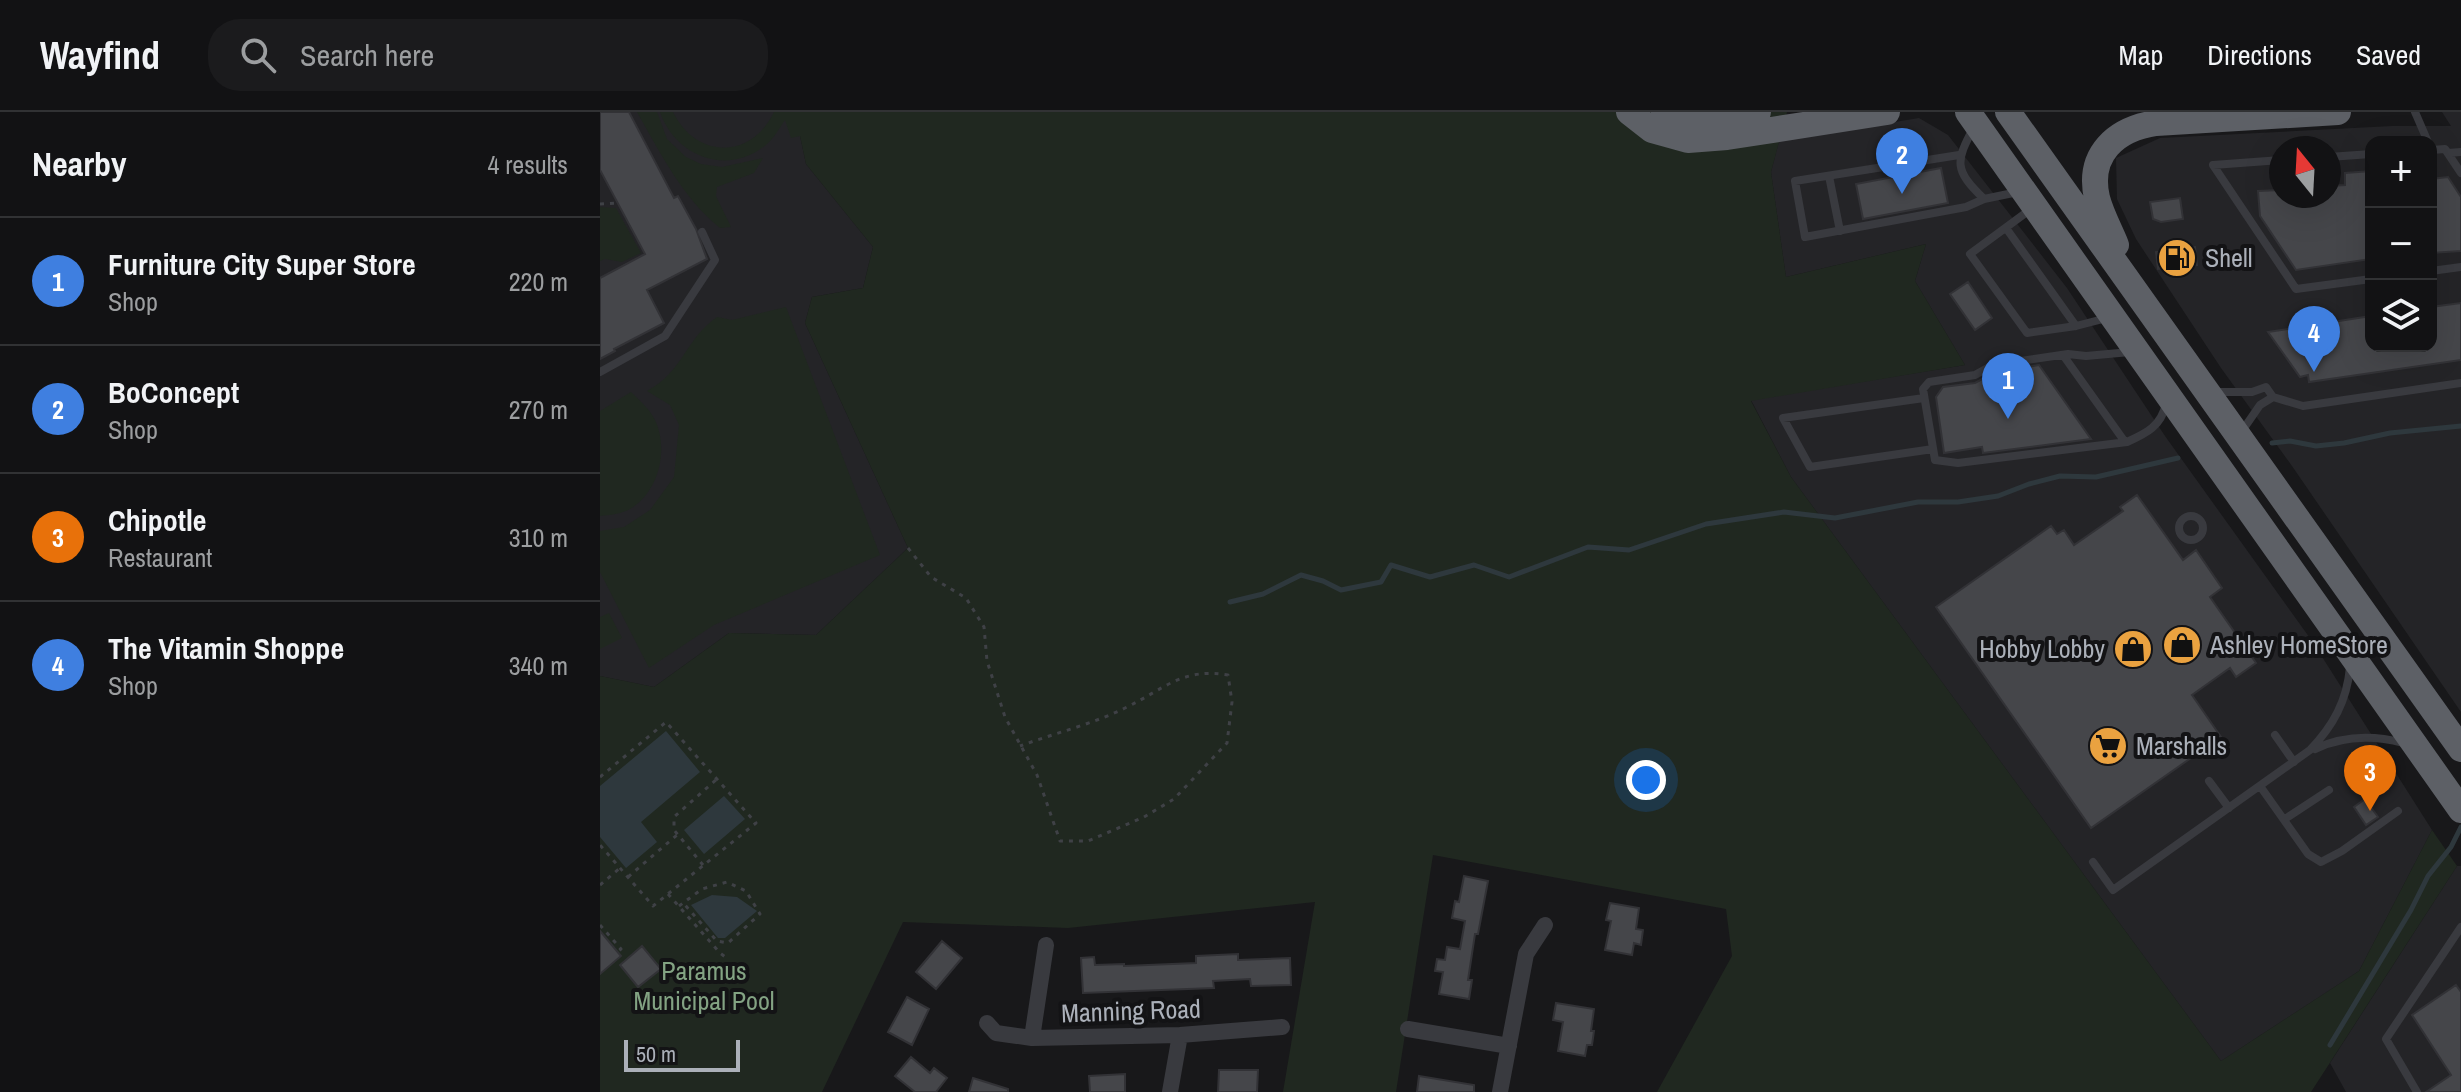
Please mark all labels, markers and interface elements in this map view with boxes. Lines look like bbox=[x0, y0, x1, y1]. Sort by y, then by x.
search box bbox=[208, 19, 768, 91]
text: Wayfind bbox=[40, 30, 160, 81]
icon: search bbox=[236, 33, 280, 77]
text: Search here bbox=[300, 35, 434, 75]
text: Map bbox=[2119, 36, 2163, 74]
text: Directions bbox=[2207, 36, 2312, 74]
text: Saved bbox=[2356, 36, 2421, 74]
pin: 2 bbox=[1876, 128, 1928, 194]
north arrow bbox=[2269, 136, 2341, 208]
map controls bbox=[2365, 136, 2437, 352]
button: + bbox=[2365, 136, 2437, 208]
text: Nearby bbox=[32, 141, 127, 187]
text: 4 results bbox=[487, 147, 568, 182]
button: − bbox=[2365, 208, 2437, 280]
fuel station icon: Shell bbox=[2156, 237, 2198, 279]
place label: Shell bbox=[2205, 240, 2252, 275]
text: Furniture City Super Store bbox=[108, 244, 416, 284]
text: 1 bbox=[52, 264, 64, 299]
text: 220 m bbox=[509, 264, 568, 299]
button: layers bbox=[2365, 280, 2437, 352]
text: Shop bbox=[108, 284, 158, 319]
pin: 4 bbox=[2288, 306, 2340, 372]
pin: 1 bbox=[1982, 353, 2034, 419]
text: BoConcept bbox=[108, 372, 239, 412]
text: 2 bbox=[52, 392, 64, 427]
text: 270 m bbox=[509, 392, 568, 427]
text: Shop bbox=[108, 412, 158, 447]
text: Chipotle bbox=[108, 500, 206, 540]
text: 3 bbox=[52, 520, 64, 555]
text: 310 m bbox=[509, 520, 568, 555]
text: Restaurant bbox=[108, 540, 212, 575]
shop icon: Ashley HomeStore bbox=[2161, 624, 2203, 666]
place label: Ashley HomeStore bbox=[2209, 627, 2388, 662]
text: The Vitamin Shoppe bbox=[108, 628, 344, 668]
shop icon: Hobby Lobby bbox=[2112, 628, 2154, 670]
place label: Hobby Lobby bbox=[1979, 631, 2105, 666]
text: 4 bbox=[52, 648, 64, 683]
text: 340 m bbox=[509, 648, 568, 683]
text: Shop bbox=[108, 668, 158, 703]
supermarket icon: Marshalls bbox=[2087, 725, 2129, 767]
place label: Marshalls bbox=[2136, 728, 2227, 763]
pin: 3 bbox=[2344, 745, 2396, 811]
your location bbox=[1626, 760, 1666, 800]
park label: Paramus Municipal Pool bbox=[633, 953, 775, 1018]
street label: Manning Road bbox=[1060, 991, 1201, 1030]
scale bar bbox=[624, 1036, 740, 1072]
text: 50 m bbox=[636, 1039, 676, 1069]

